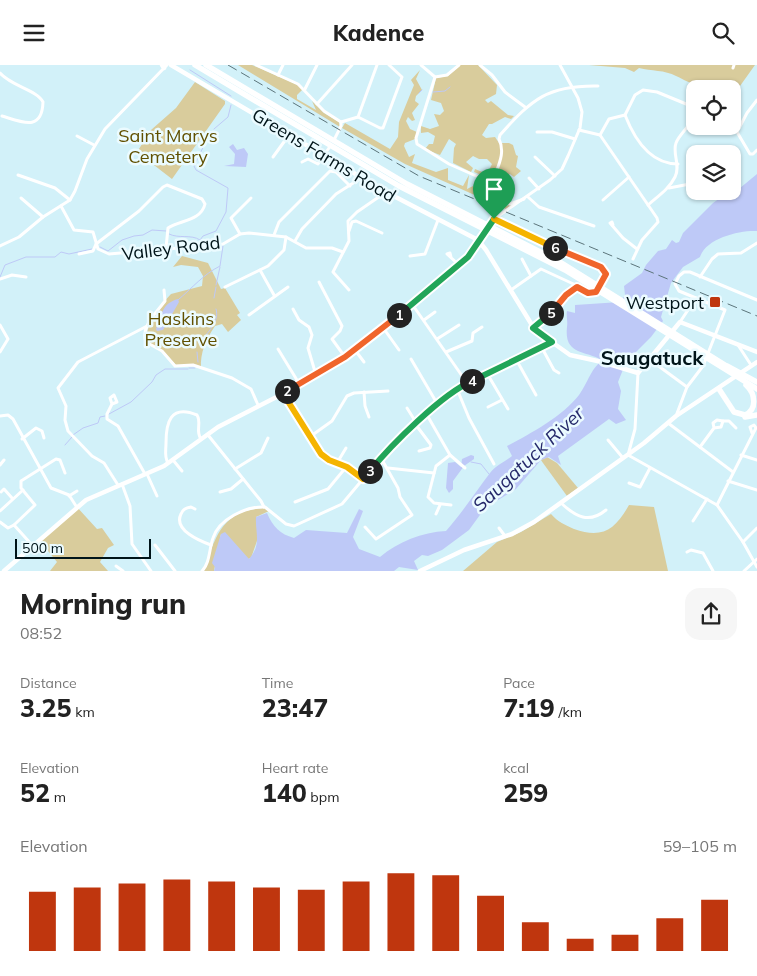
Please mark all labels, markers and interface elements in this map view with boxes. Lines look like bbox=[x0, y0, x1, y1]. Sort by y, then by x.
icon: menu bbox=[20, 19, 48, 47]
text: Kadence bbox=[333, 19, 424, 47]
icon: search bbox=[709, 19, 737, 47]
map controls bbox=[686, 80, 741, 200]
button: locate bbox=[686, 80, 741, 135]
street label: Greens Farms Road bbox=[248, 103, 400, 207]
park label: Saint Marys Cemetery bbox=[118, 124, 218, 168]
button: layers bbox=[686, 145, 741, 200]
pin bbox=[473, 168, 515, 219]
icon: arrive bbox=[480, 175, 508, 203]
street label: Valley Road bbox=[120, 231, 222, 265]
pin: 6 bbox=[542, 235, 568, 261]
text: 6 bbox=[551, 239, 560, 257]
place label: Westport bbox=[626, 291, 704, 314]
marker: Westport bbox=[708, 295, 722, 309]
pin: 5 bbox=[538, 301, 564, 325]
pin: 1 bbox=[386, 303, 412, 327]
text: 5 bbox=[547, 304, 556, 322]
text: 1 bbox=[395, 306, 404, 324]
park label: Haskins Preserve bbox=[145, 307, 217, 351]
district label: Saugatuck bbox=[601, 345, 704, 370]
pin: 4 bbox=[460, 369, 484, 393]
text: 4 bbox=[468, 372, 477, 390]
pin: 2 bbox=[274, 379, 300, 403]
text: 2 bbox=[283, 382, 292, 400]
water label: Saugatuck River bbox=[467, 400, 590, 517]
pin: 3 bbox=[358, 459, 382, 483]
text: 3 bbox=[366, 462, 375, 480]
scale bar bbox=[15, 536, 151, 559]
text: 500 m bbox=[22, 539, 63, 557]
text: Morning run bbox=[20, 586, 186, 621]
button: share bbox=[685, 588, 737, 640]
text: 08:52 bbox=[20, 623, 62, 643]
text: Distance bbox=[20, 674, 77, 692]
text: Time bbox=[262, 674, 293, 692]
text: Pace bbox=[503, 674, 535, 692]
text: 3.25 bbox=[20, 692, 72, 723]
text: 23:47 bbox=[262, 692, 328, 723]
text: 7:19 bbox=[503, 692, 555, 723]
text: km bbox=[72, 703, 95, 721]
text: /km bbox=[555, 703, 582, 721]
text: Elevation bbox=[20, 759, 79, 777]
text: Heart rate bbox=[262, 759, 328, 777]
text: kcal bbox=[503, 759, 529, 777]
text: 52 bbox=[20, 777, 50, 808]
text: 140 bbox=[262, 777, 307, 808]
text: 259 bbox=[503, 777, 548, 808]
text: m bbox=[50, 788, 66, 806]
text: bpm bbox=[307, 788, 339, 806]
text: Elevation bbox=[20, 836, 88, 856]
text: 59–105 m bbox=[663, 836, 737, 856]

